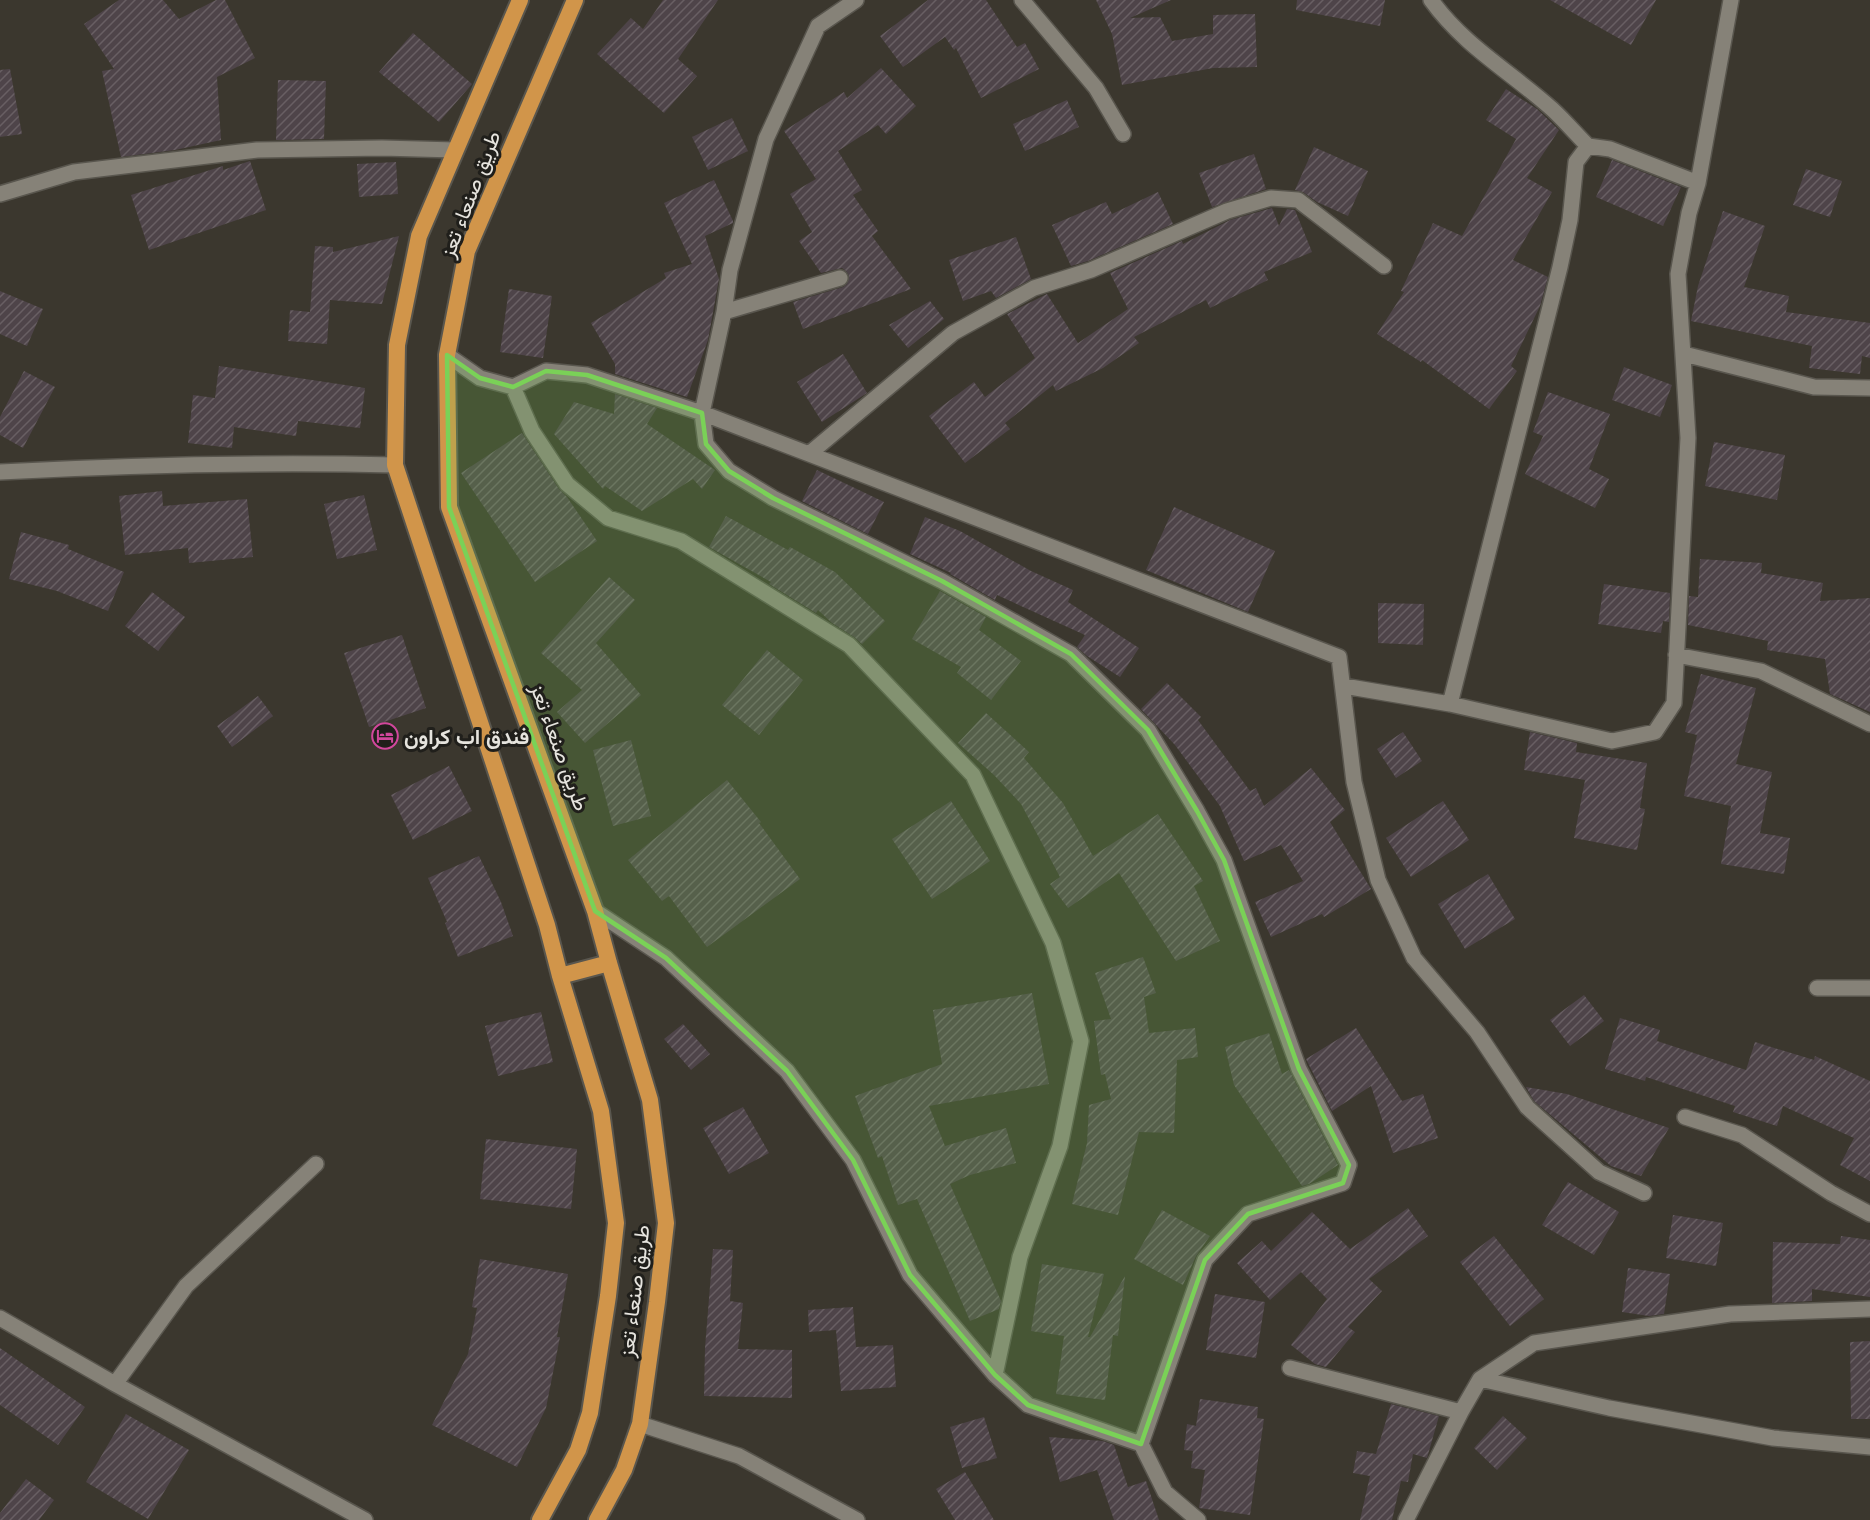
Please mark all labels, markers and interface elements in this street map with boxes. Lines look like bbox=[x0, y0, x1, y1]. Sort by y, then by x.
street label: طريق صنعاء تعز bbox=[435, 128, 507, 262]
street label: طريق صنعاء تعز bbox=[524, 679, 594, 814]
hotel icon: فندق اب كراون bbox=[370, 721, 400, 751]
place label: فندق اب كراون bbox=[404, 725, 529, 750]
street label: طريق صنعاء تعز bbox=[614, 1223, 656, 1360]

